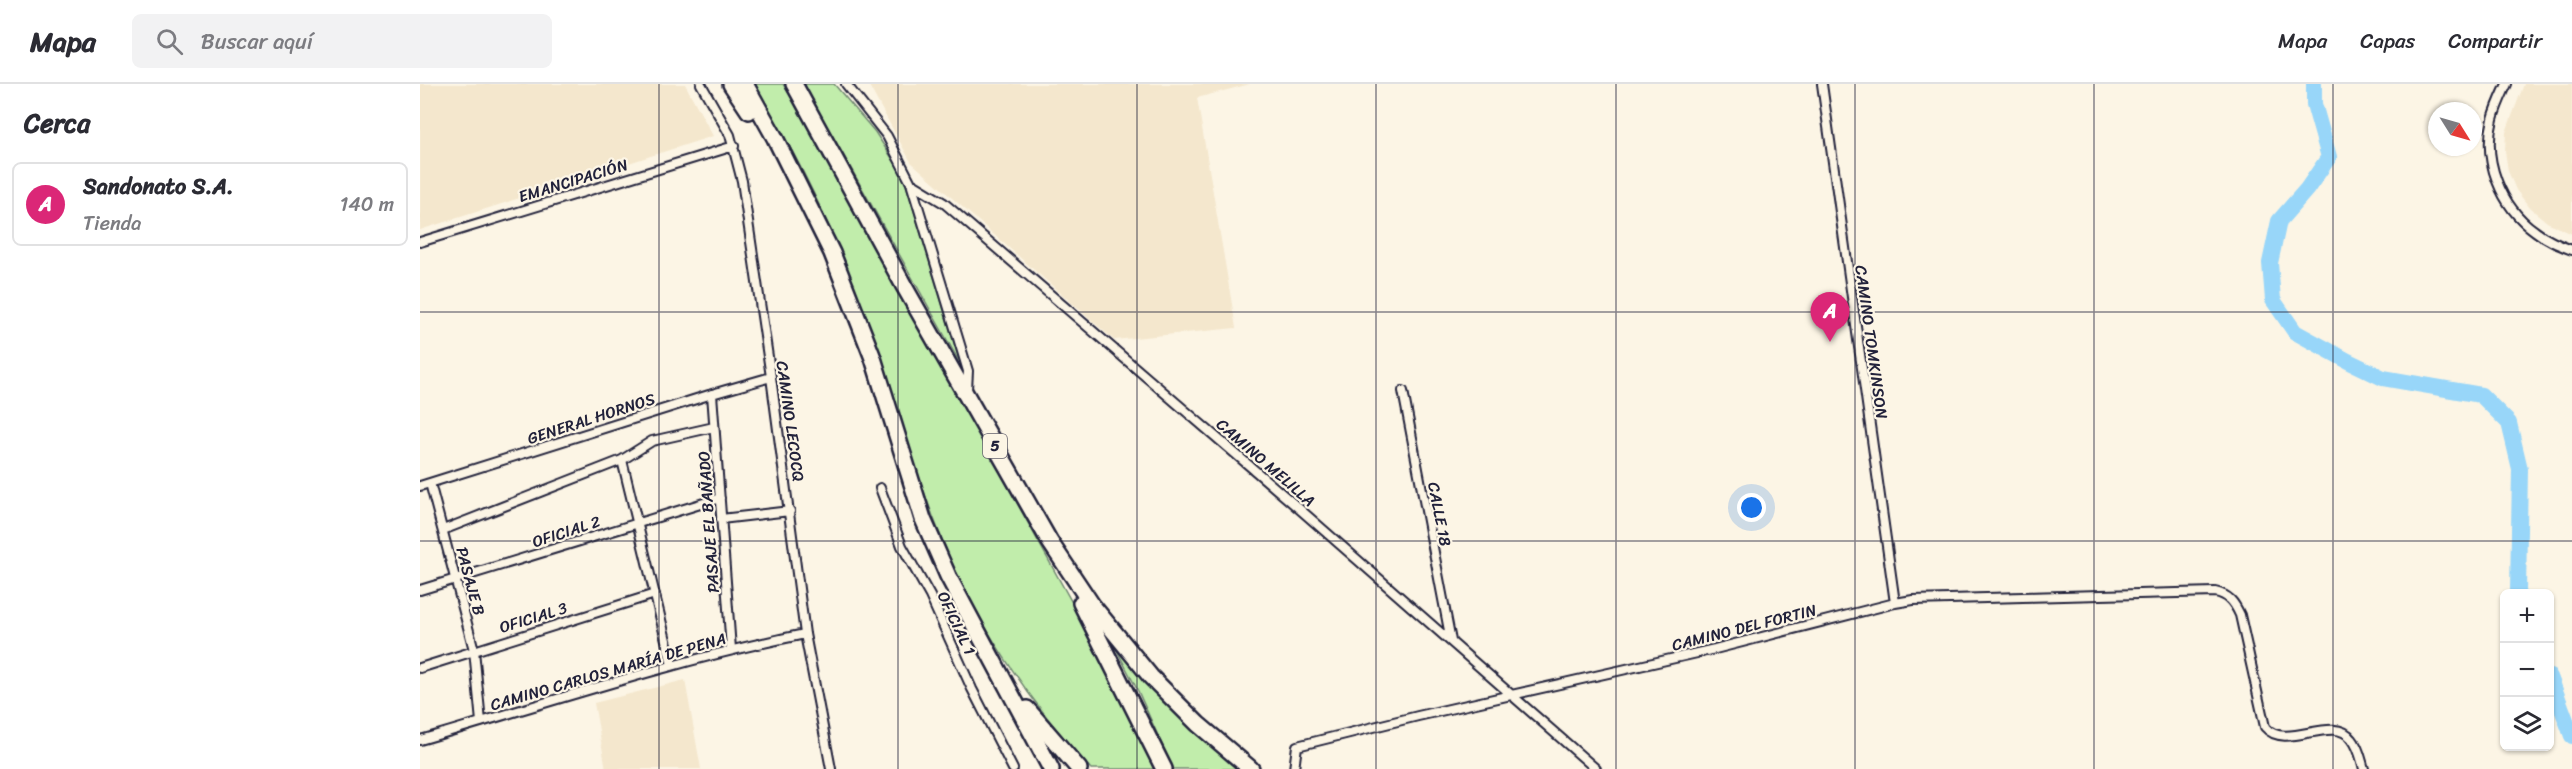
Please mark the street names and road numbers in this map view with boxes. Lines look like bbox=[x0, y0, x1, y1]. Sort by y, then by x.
street label: EMANCIPACIÓN bbox=[515, 150, 632, 211]
street label: CAMINO TOMKINSON bbox=[1846, 263, 1897, 421]
street label: CAMINO LECOCQ bbox=[768, 359, 813, 483]
street label: GENERAL HORNOS bbox=[523, 384, 659, 453]
street label: CAMINO MELILLA bbox=[1209, 411, 1322, 514]
road number: 5 bbox=[983, 434, 1007, 458]
street label: PASAJE EL BAÑADO bbox=[689, 450, 728, 594]
street label: CALLE 18 bbox=[1419, 480, 1460, 549]
street label: OFICIAL 2 bbox=[528, 507, 604, 556]
street label: PASAJE B bbox=[447, 544, 494, 619]
street label: OFICIAL 1 bbox=[929, 586, 984, 660]
street label: OFICIAL 3 bbox=[496, 593, 571, 642]
street label: CAMINO DEL FORTIN bbox=[1669, 595, 1820, 659]
street label: CAMINO CARLOS MARÍA DE PENA bbox=[487, 624, 730, 719]

